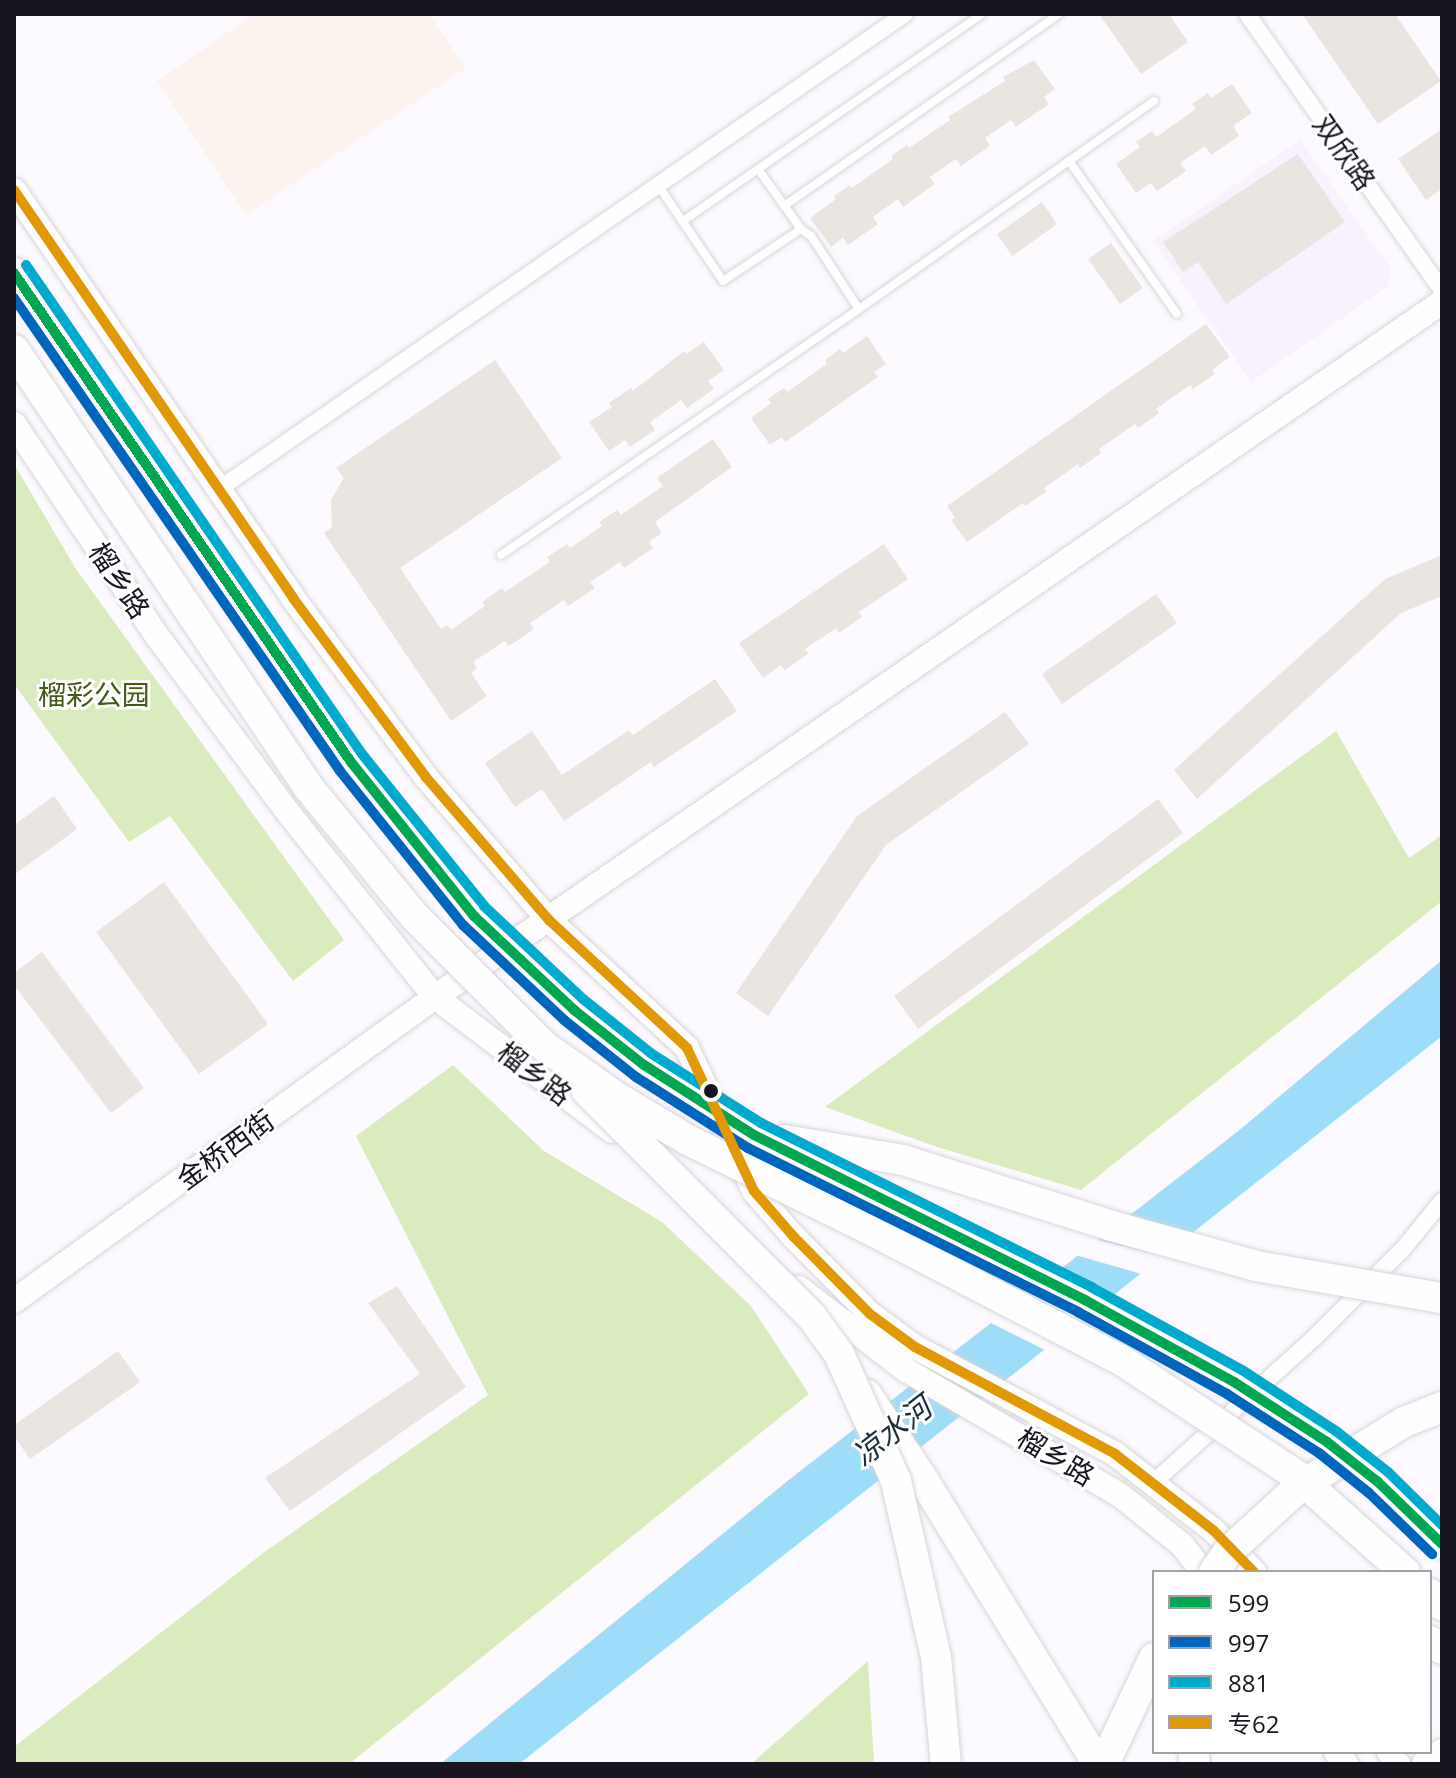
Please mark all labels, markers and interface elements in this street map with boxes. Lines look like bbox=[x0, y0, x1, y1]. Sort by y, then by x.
street label: 双欣路 bbox=[1307, 108, 1383, 196]
street label: 榴乡路 bbox=[83, 536, 157, 624]
park label: 榴彩公园 bbox=[38, 677, 150, 711]
street label: 榴乡路 bbox=[491, 1034, 579, 1112]
unlabelled marker bbox=[703, 1083, 719, 1099]
street label: 金桥西街 bbox=[170, 1102, 280, 1196]
water label: 凉水河 bbox=[845, 1389, 939, 1473]
street label: 榴乡路 bbox=[1011, 1420, 1101, 1492]
legend bbox=[1152, 1570, 1432, 1754]
text: 599 bbox=[1228, 1586, 1269, 1619]
text: 997 bbox=[1228, 1626, 1269, 1659]
text: 881 bbox=[1228, 1666, 1269, 1699]
text: 专62 bbox=[1228, 1707, 1279, 1740]

